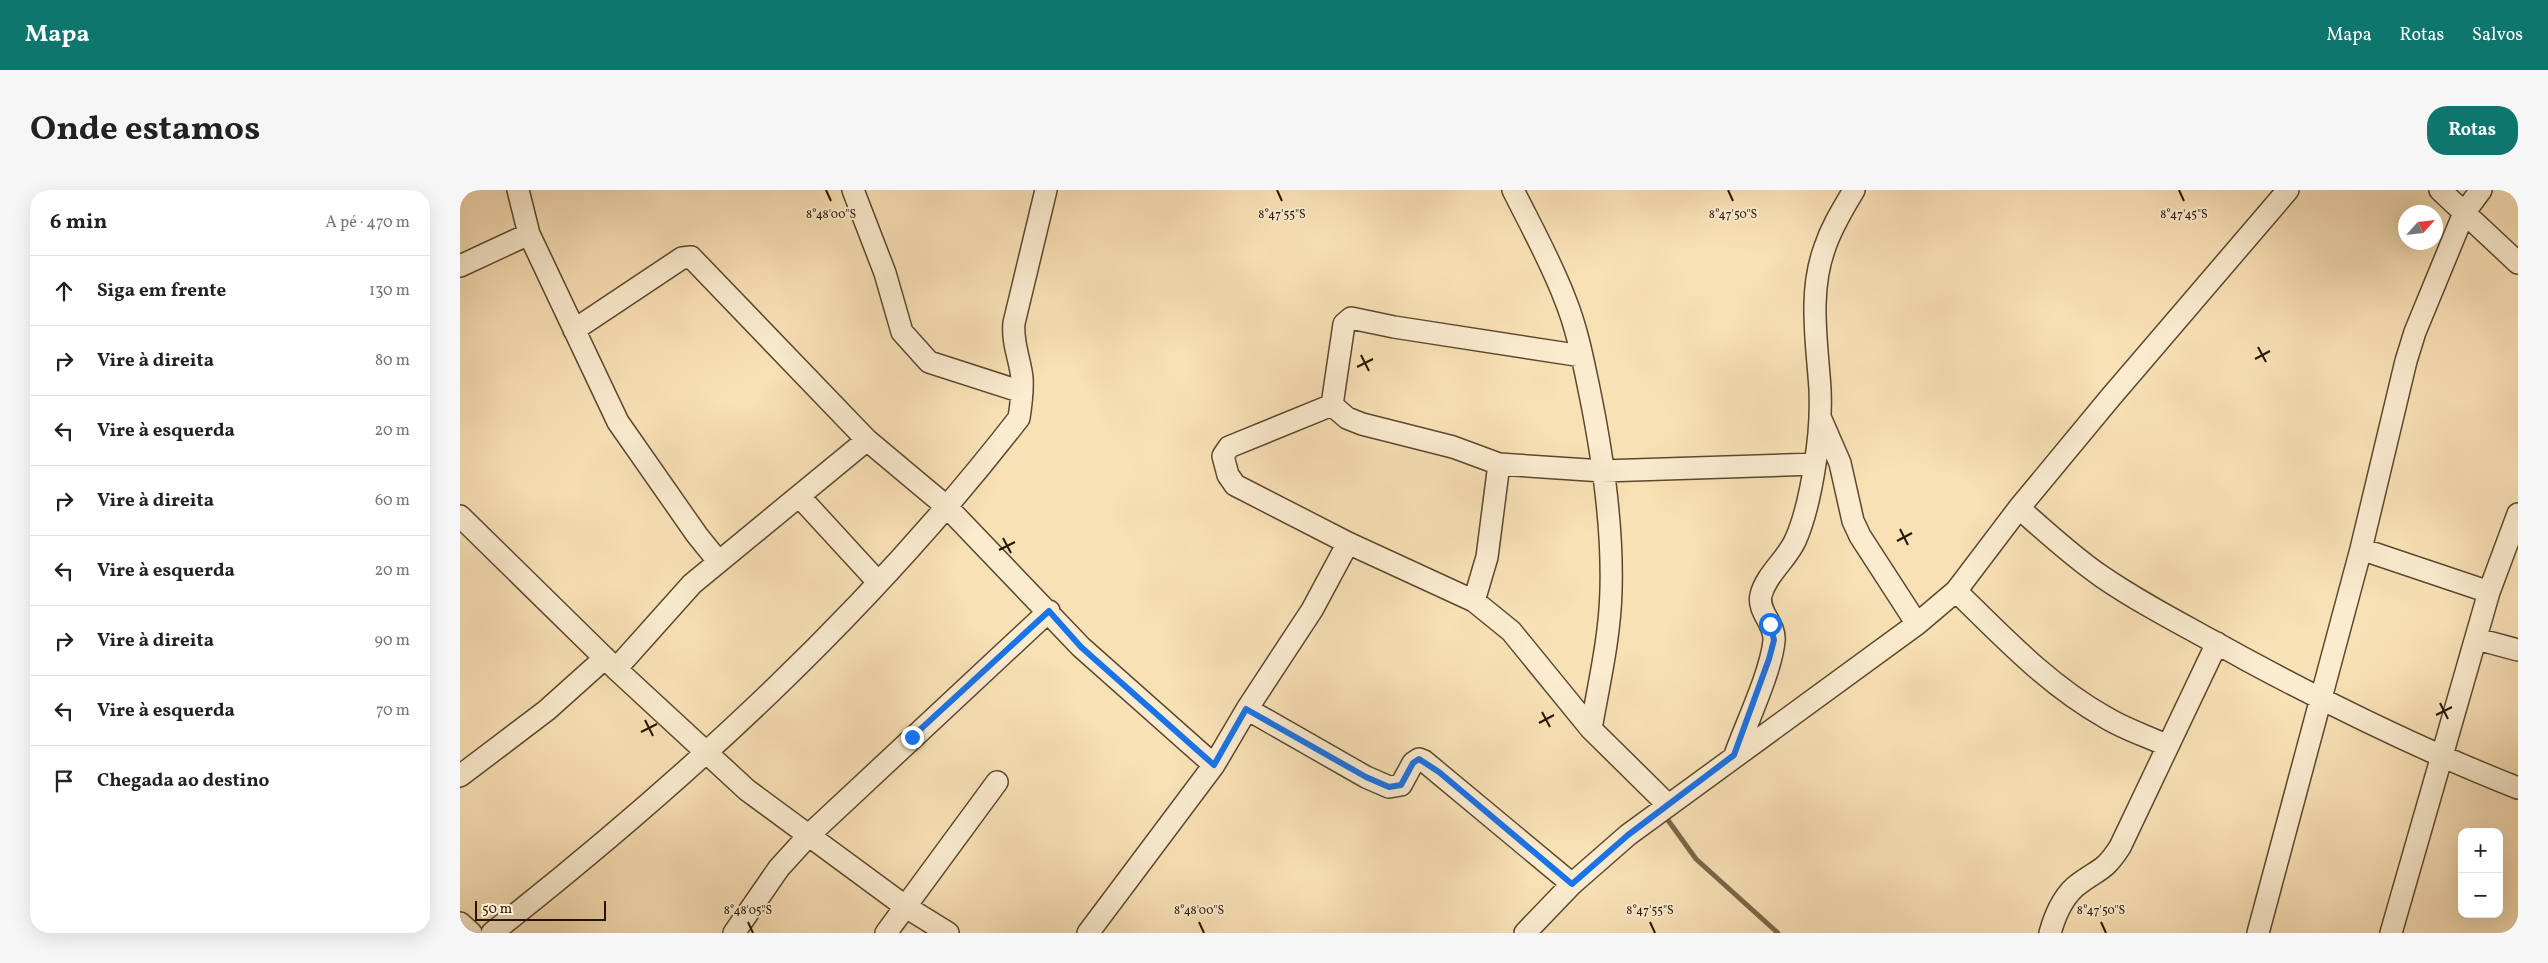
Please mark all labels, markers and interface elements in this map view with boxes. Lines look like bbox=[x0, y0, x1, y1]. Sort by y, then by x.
text: Mapa bbox=[25, 18, 90, 52]
text: Mapa bbox=[2327, 23, 2372, 48]
text: Rotas bbox=[2400, 23, 2444, 48]
text: Salvos bbox=[2472, 23, 2523, 48]
text: Onde estamos bbox=[30, 106, 260, 154]
button: Rotas bbox=[2427, 106, 2518, 155]
north arrow bbox=[2398, 205, 2443, 250]
text: 8°48'00"S bbox=[806, 207, 856, 223]
text: 8°47'55"S bbox=[1258, 207, 1306, 223]
text: 8°47'50"S bbox=[1709, 207, 1757, 223]
text: 8°47'45"S bbox=[2160, 207, 2208, 223]
text: 6 min bbox=[50, 208, 107, 237]
text: A pé · 470 m bbox=[326, 212, 410, 234]
icon: ahead bbox=[50, 277, 78, 305]
text: Siga em frente bbox=[97, 278, 226, 304]
text: 130 m bbox=[369, 280, 410, 302]
icon: right bbox=[50, 347, 78, 375]
text: Vire à direita bbox=[97, 348, 214, 374]
text: 80 m bbox=[375, 350, 410, 372]
icon: left bbox=[50, 417, 78, 445]
text: Vire à esquerda bbox=[97, 418, 235, 444]
text: 20 m bbox=[375, 420, 410, 442]
icon: right bbox=[50, 487, 78, 515]
text: Vire à direita bbox=[97, 488, 214, 514]
text: 60 m bbox=[375, 490, 410, 512]
icon: left bbox=[50, 557, 78, 585]
text: Vire à esquerda bbox=[97, 558, 235, 584]
text: 20 m bbox=[375, 560, 410, 582]
route start bbox=[1759, 613, 1782, 636]
icon: right bbox=[50, 627, 78, 655]
text: Vire à direita bbox=[97, 628, 214, 654]
text: 90 m bbox=[374, 630, 410, 652]
icon: left bbox=[50, 697, 78, 725]
text: Vire à esquerda bbox=[97, 698, 235, 724]
text: 70 m bbox=[376, 700, 410, 722]
route end bbox=[901, 726, 924, 749]
icon: arrive bbox=[50, 767, 78, 795]
text: Chegada ao destino bbox=[97, 768, 269, 794]
map controls bbox=[2458, 828, 2503, 918]
button: + bbox=[2458, 828, 2503, 873]
button: − bbox=[2458, 873, 2503, 918]
scale bar bbox=[475, 898, 606, 921]
text: 50 m bbox=[482, 900, 512, 919]
text: 8°48'05"S bbox=[724, 903, 772, 919]
text: 8°48'00"S bbox=[1174, 903, 1224, 919]
text: 8°47'55"S bbox=[1626, 903, 1674, 919]
text: 8°47'50"S bbox=[2077, 903, 2125, 919]

